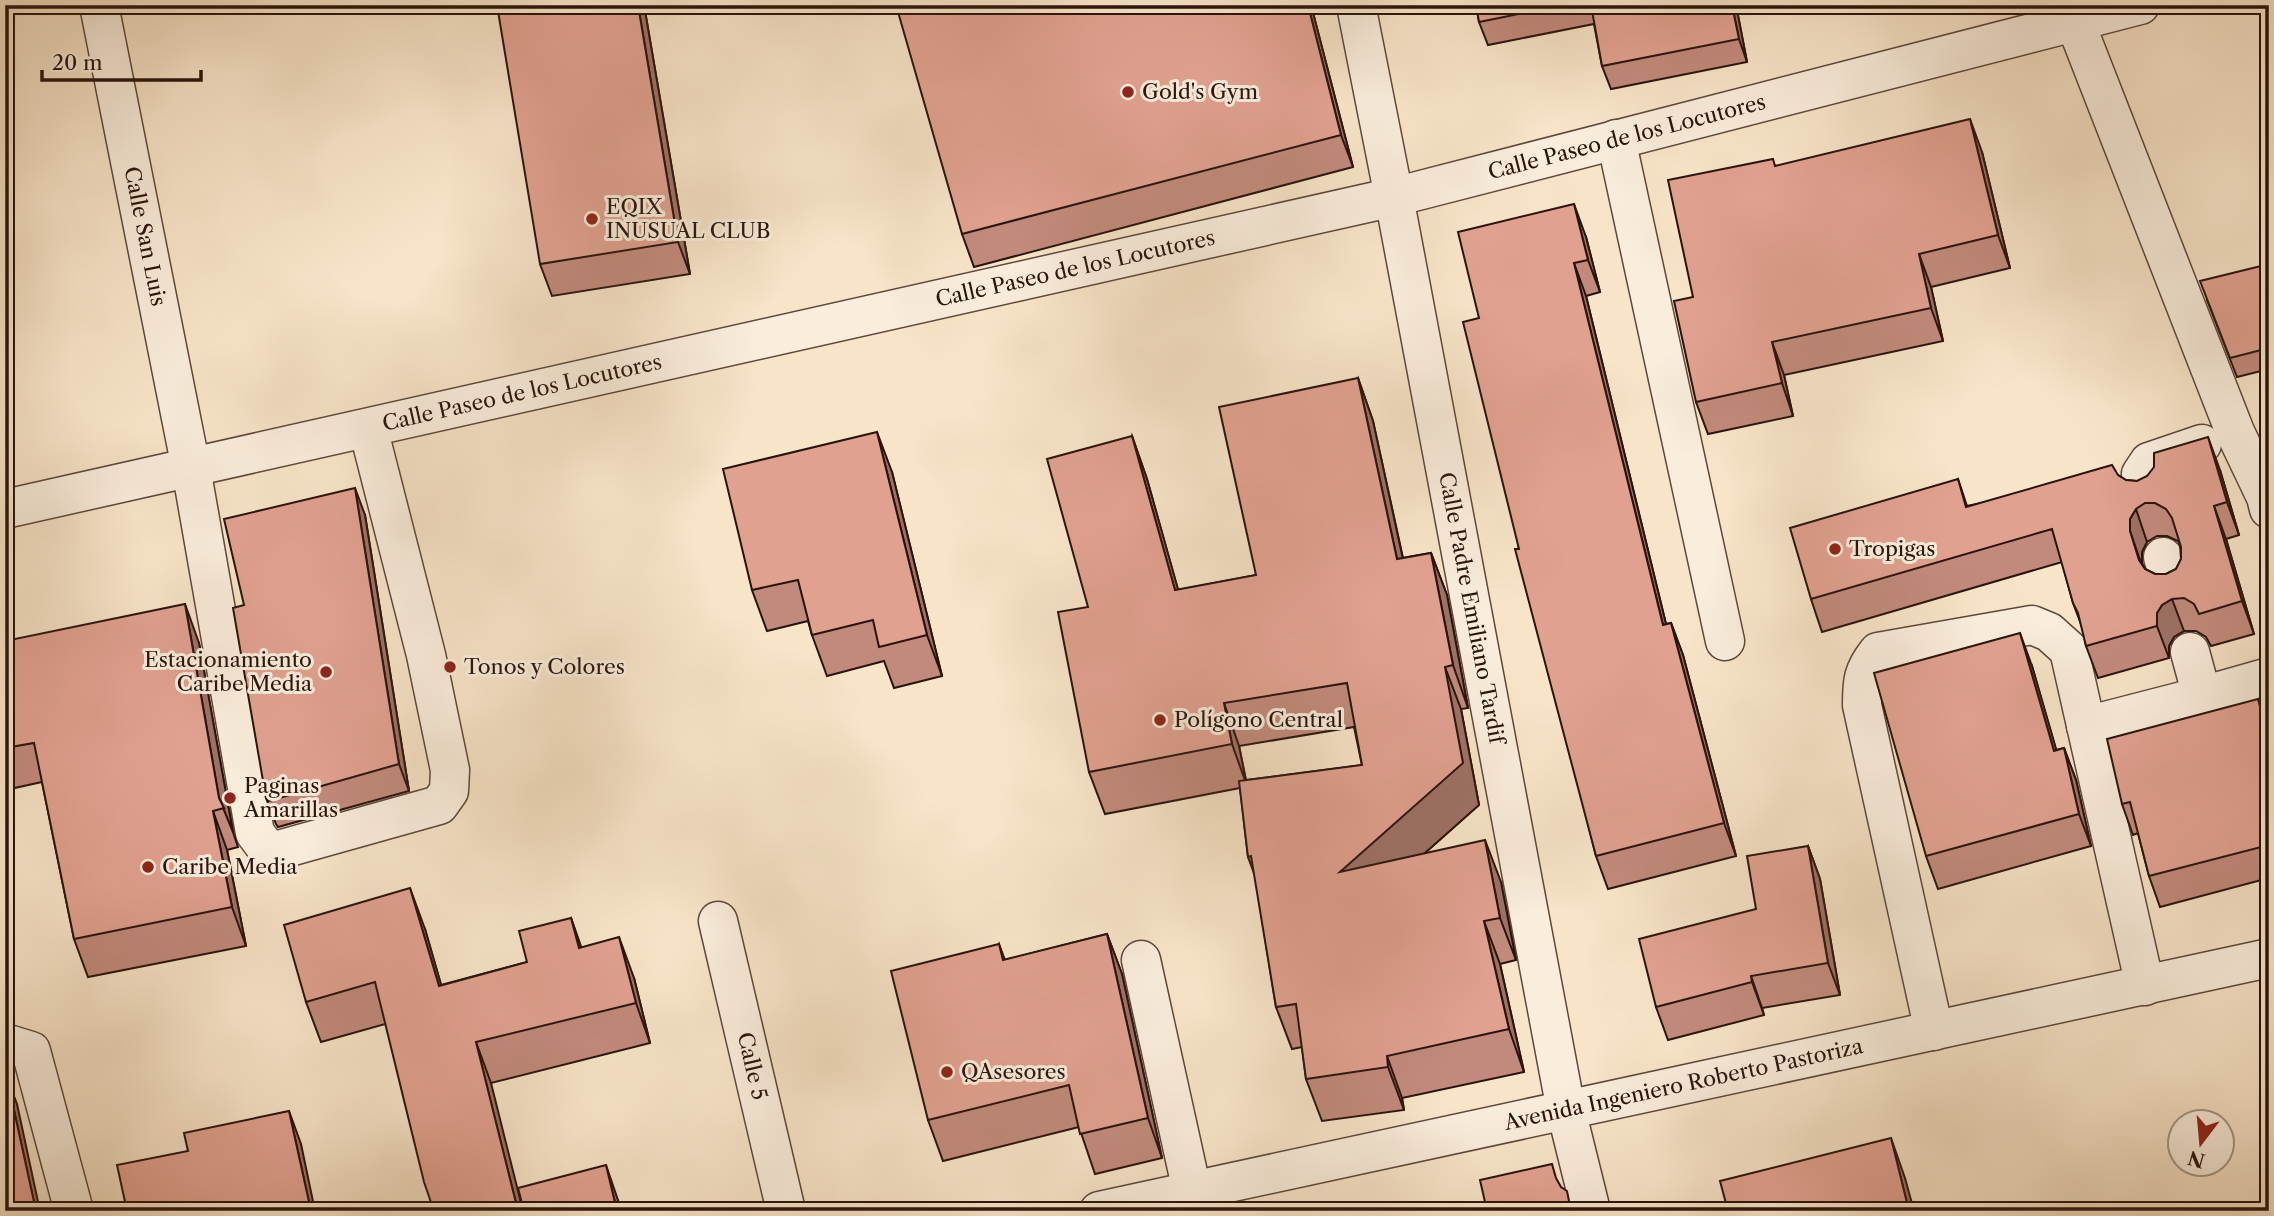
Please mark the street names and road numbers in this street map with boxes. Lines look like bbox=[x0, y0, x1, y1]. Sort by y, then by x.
street label: Calle Paseo de los Locutores bbox=[1485, 89, 1768, 184]
street label: Calle San Luis bbox=[119, 164, 172, 308]
street label: Calle Paseo de los Locutores bbox=[933, 225, 1217, 312]
street label: Calle Paseo de los Locutores bbox=[380, 349, 664, 436]
street label: Calle Padre Emiliano Tardif bbox=[1434, 470, 1510, 748]
street label: Calle 5 bbox=[733, 1030, 772, 1102]
street label: Avenida Ingeniero Roberto Pastoriza bbox=[1501, 1033, 1866, 1135]

